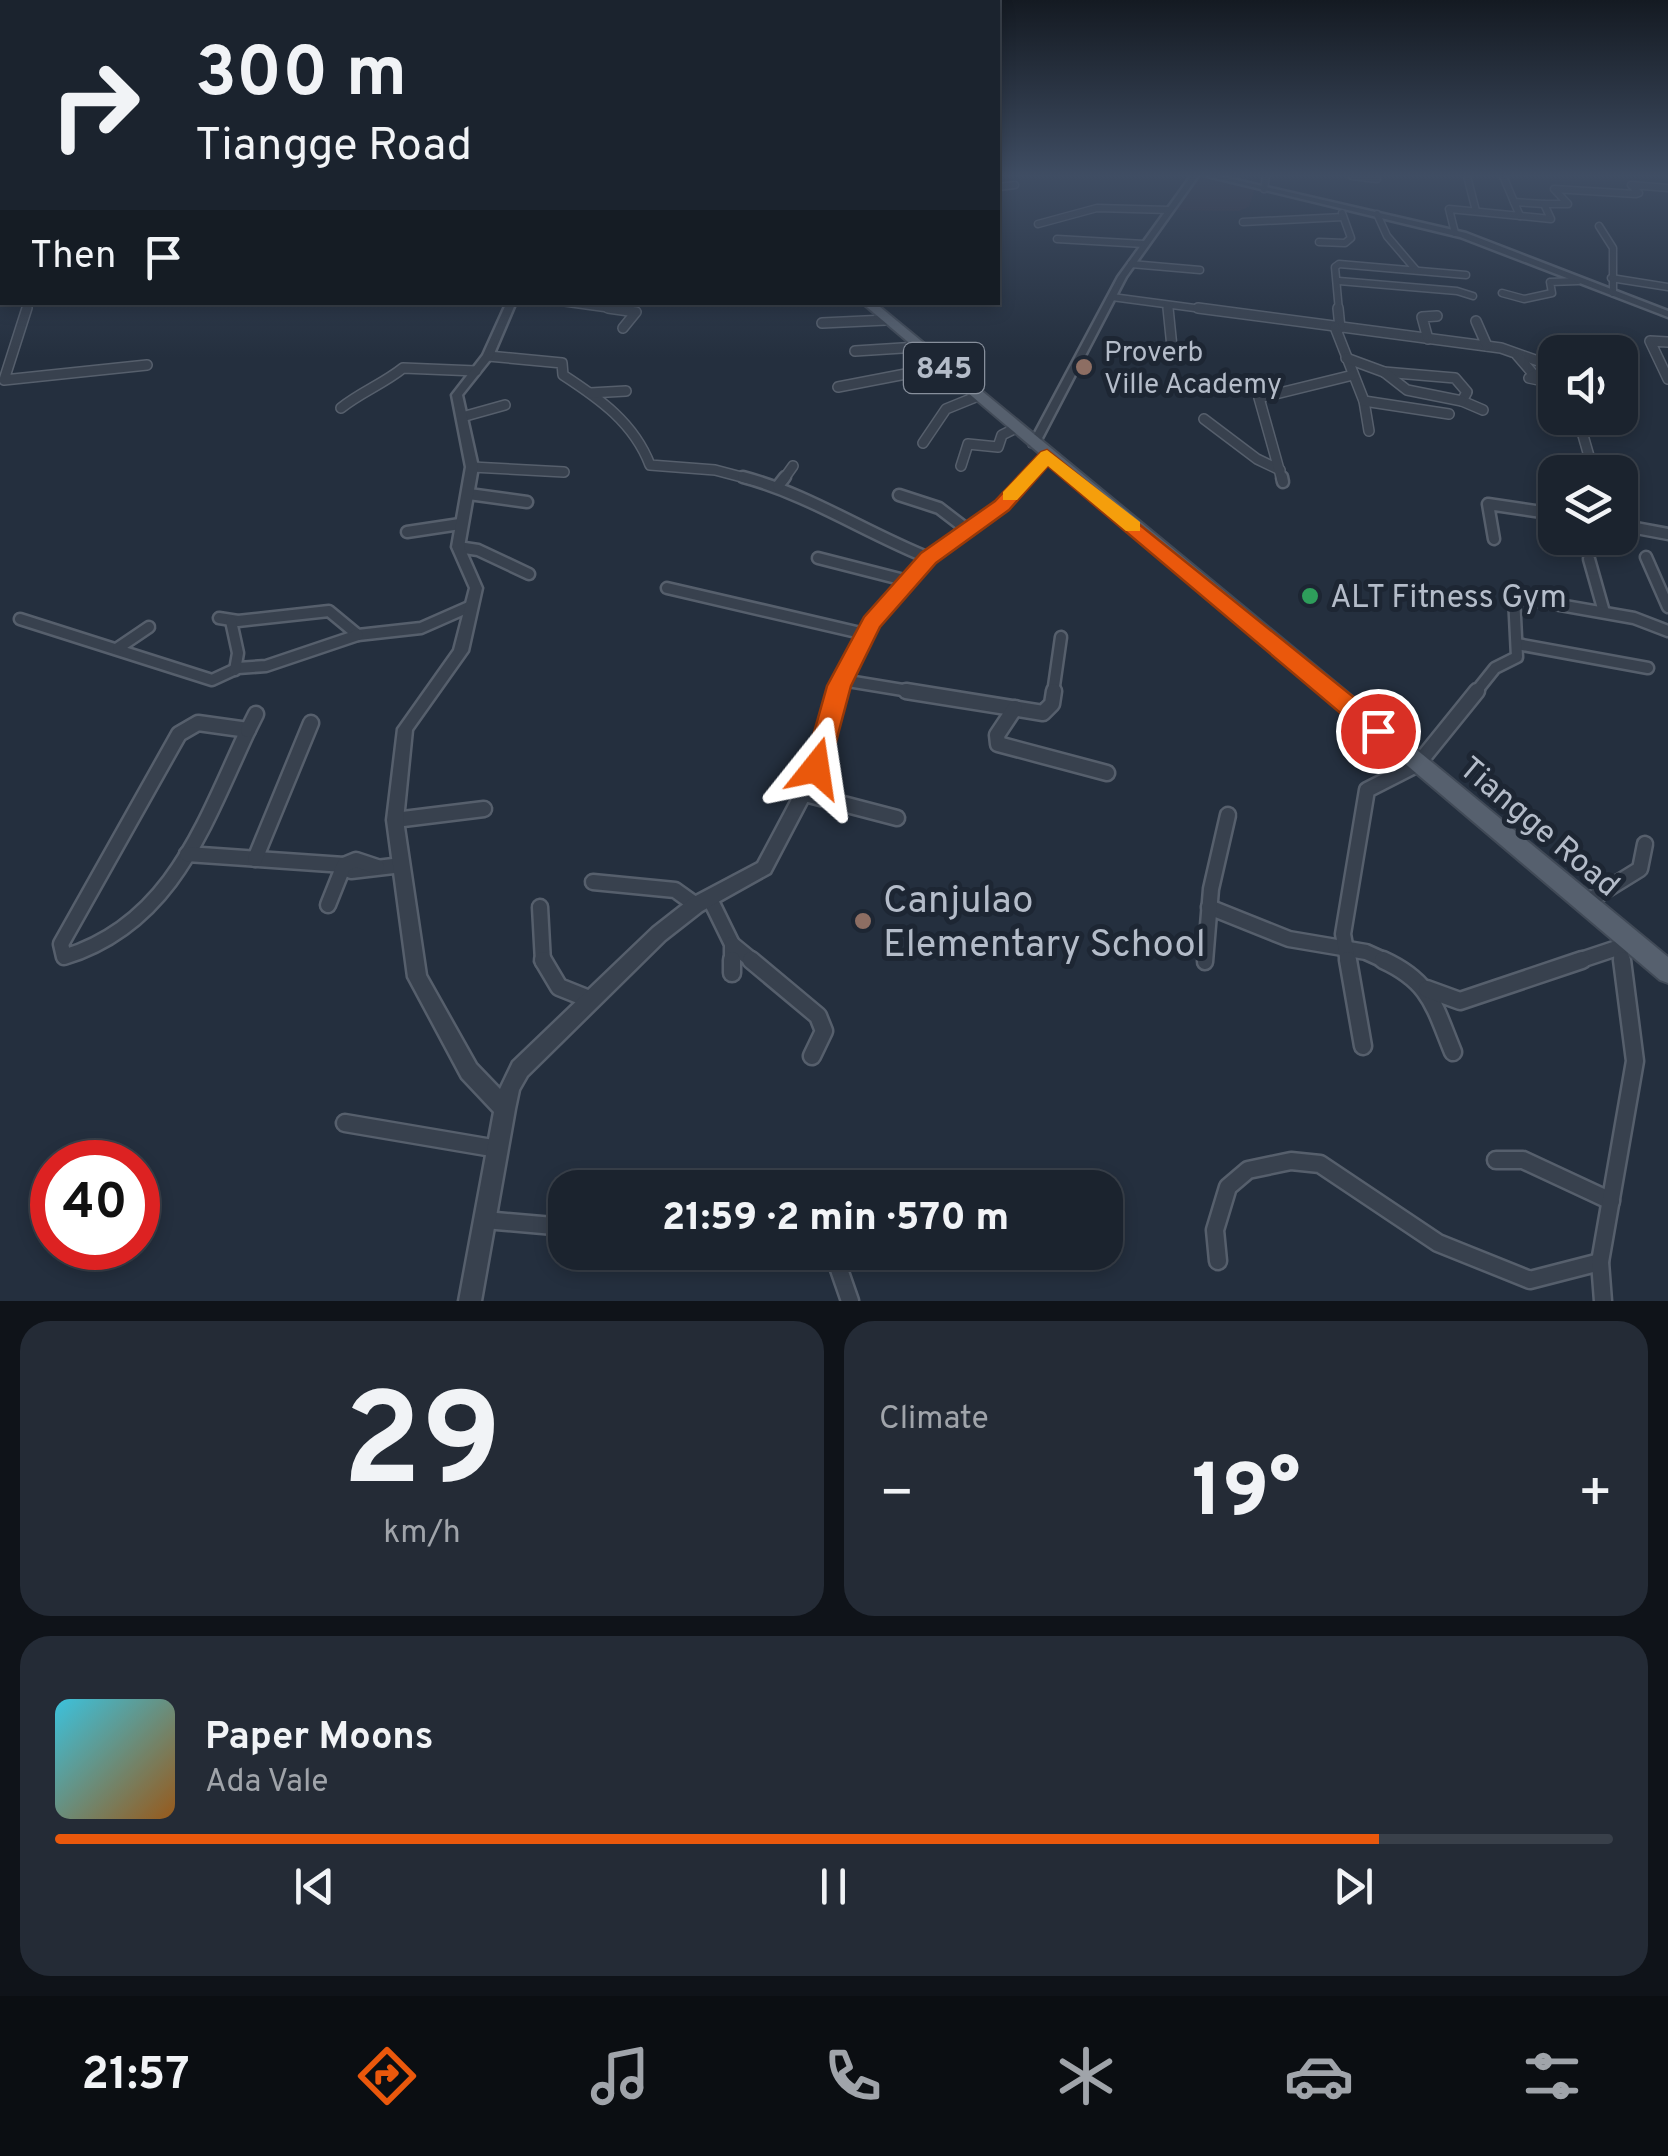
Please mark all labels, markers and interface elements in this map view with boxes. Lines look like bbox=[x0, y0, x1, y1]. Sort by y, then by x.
text: 300 m bbox=[195, 32, 407, 121]
icon: right bbox=[30, 40, 160, 170]
text: Tiangge Road bbox=[195, 119, 472, 176]
icon: arrive bbox=[136, 230, 191, 285]
text: Then bbox=[30, 233, 116, 282]
map controls bbox=[1538, 335, 1638, 555]
button: sound bbox=[1538, 335, 1638, 435]
place label: Proverb Ville Academy bbox=[1104, 336, 1282, 404]
road number: 845 bbox=[904, 343, 984, 393]
marker: Proverb Ville Academy bbox=[1073, 356, 1095, 378]
button: layers bbox=[1538, 455, 1638, 555]
place label: ALT Fitness Gym bbox=[1330, 579, 1567, 619]
marker: ALT Fitness Gym bbox=[1299, 585, 1321, 607]
pin bbox=[1336, 689, 1421, 774]
icon: arrive bbox=[1351, 704, 1406, 759]
position arrow bbox=[764, 716, 868, 820]
street label: Tiangge Road bbox=[1450, 750, 1626, 907]
place label: Canjulao Elementary School bbox=[883, 878, 1206, 971]
marker: Canjulao Elementary School bbox=[852, 910, 874, 932]
speed limit sign: 40 bbox=[30, 1140, 160, 1270]
text: 21:59 · 2 min · 570 m bbox=[662, 1195, 1009, 1244]
text: 29 bbox=[342, 1366, 502, 1531]
text: Climate bbox=[879, 1400, 989, 1440]
text: 19° bbox=[1192, 1448, 1300, 1543]
text: − bbox=[879, 1461, 914, 1531]
text: + bbox=[1578, 1461, 1613, 1531]
text: km/h bbox=[383, 1514, 461, 1554]
text: Paper Moons bbox=[205, 1714, 434, 1763]
text: Ada Vale bbox=[205, 1763, 329, 1803]
icon: previous bbox=[287, 1859, 342, 1914]
icon: pause bbox=[806, 1859, 861, 1914]
icon: next bbox=[1326, 1859, 1381, 1914]
icon: directions bbox=[352, 2041, 422, 2111]
icon: music bbox=[585, 2041, 655, 2111]
icon: phone bbox=[818, 2041, 888, 2111]
icon: climate bbox=[1051, 2041, 1121, 2111]
icon: car bbox=[1284, 2041, 1354, 2111]
icon: filters bbox=[1517, 2041, 1587, 2111]
text: 21:57 bbox=[81, 2048, 190, 2105]

